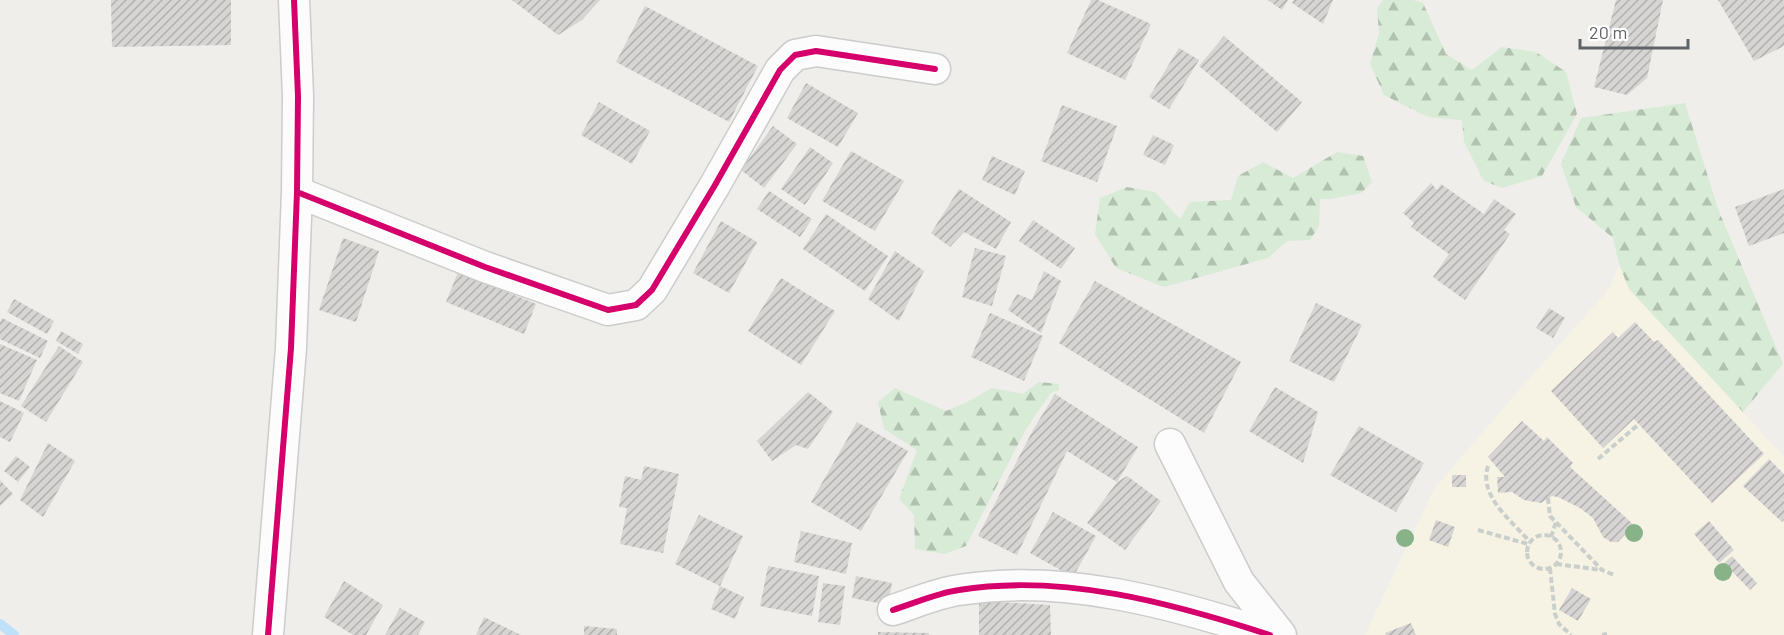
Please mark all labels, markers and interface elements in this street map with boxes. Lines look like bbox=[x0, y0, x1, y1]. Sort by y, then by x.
scale bar bbox=[1580, 12, 1688, 50]
text: 20 m bbox=[1589, 21, 1627, 43]

